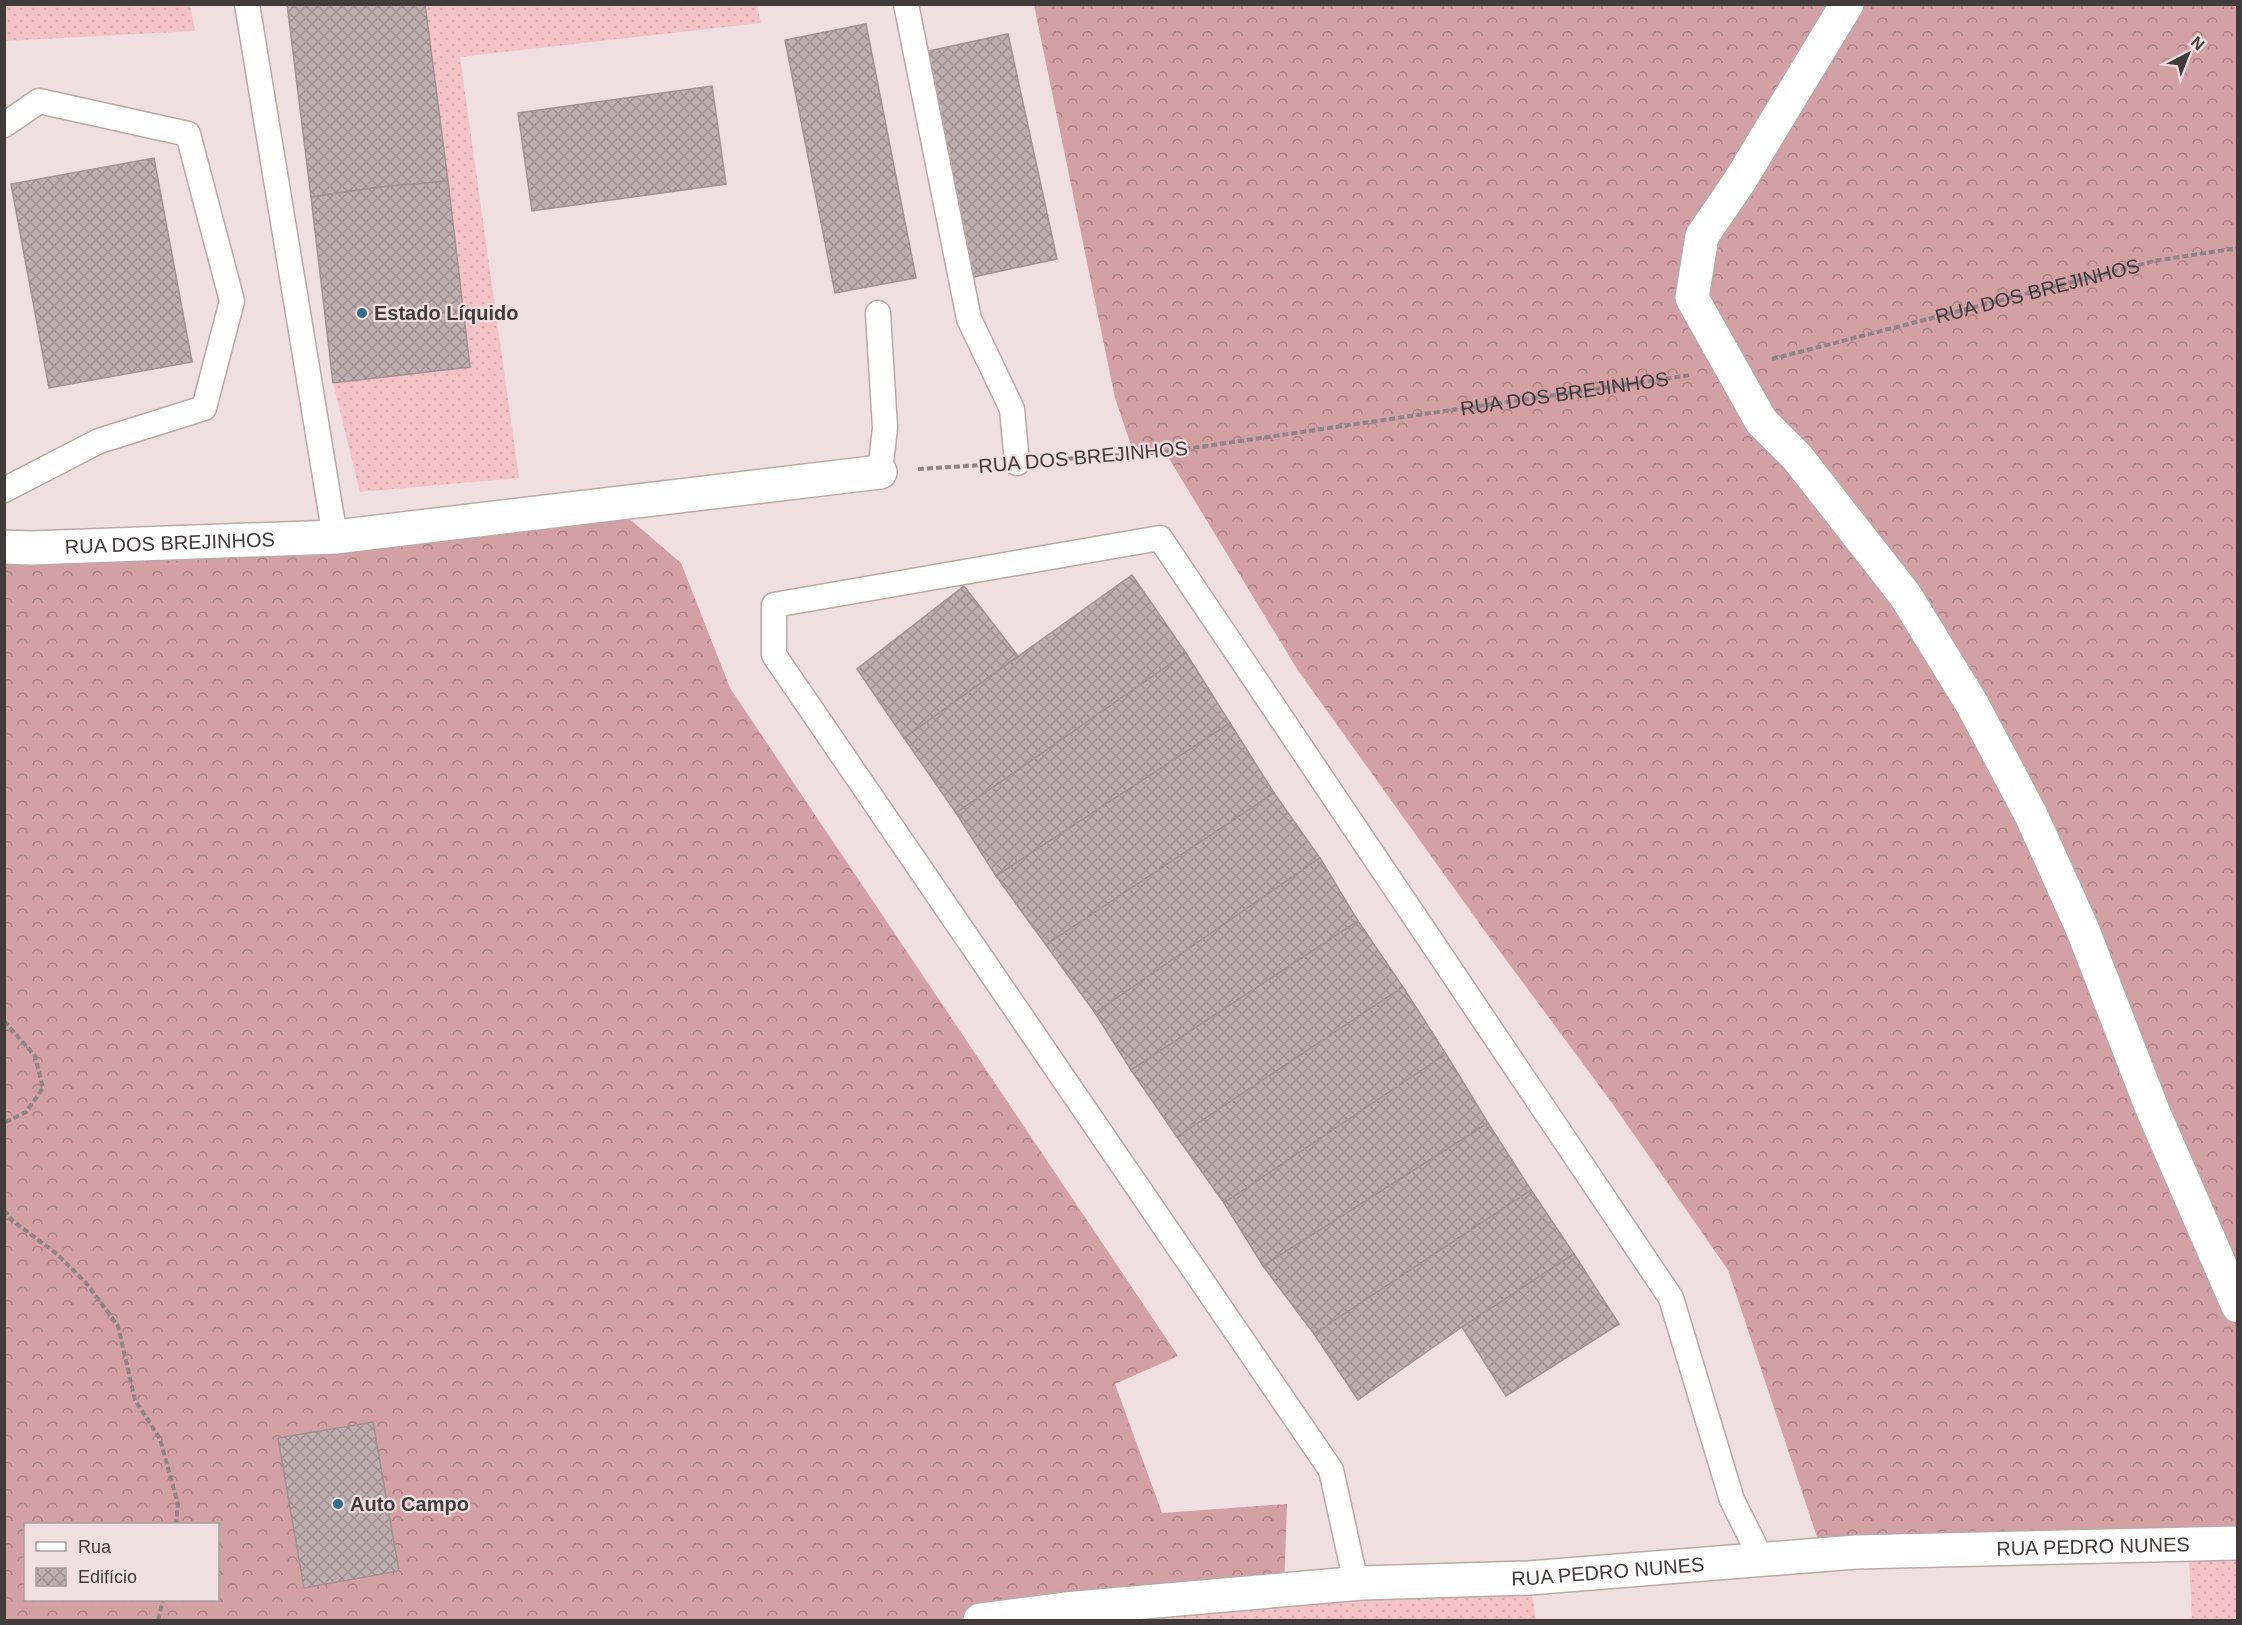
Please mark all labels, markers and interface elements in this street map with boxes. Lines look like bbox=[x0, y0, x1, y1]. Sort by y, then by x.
north arrow bbox=[2158, 24, 2218, 84]
text: N bbox=[2188, 33, 2208, 53]
street label: RUA DOS BREJINHOS bbox=[1933, 254, 2142, 328]
place label: Estado Líquido bbox=[374, 302, 518, 324]
marker: Estado Líquido bbox=[355, 306, 369, 320]
street label: RUA DOS BREJINHOS bbox=[1459, 367, 1670, 420]
street label: RUA DOS BREJINHOS bbox=[977, 437, 1189, 477]
street label: RUA DOS BREJINHOS bbox=[64, 528, 275, 558]
place label: Auto Campo bbox=[350, 1493, 469, 1515]
marker: Auto Campo bbox=[331, 1497, 345, 1511]
legend bbox=[24, 1523, 219, 1601]
street label: RUA PEDRO NUNES bbox=[1996, 1533, 2190, 1560]
text: Rua bbox=[78, 1537, 112, 1557]
street label: RUA PEDRO NUNES bbox=[1511, 1553, 1705, 1590]
text: Edifício bbox=[78, 1567, 137, 1587]

